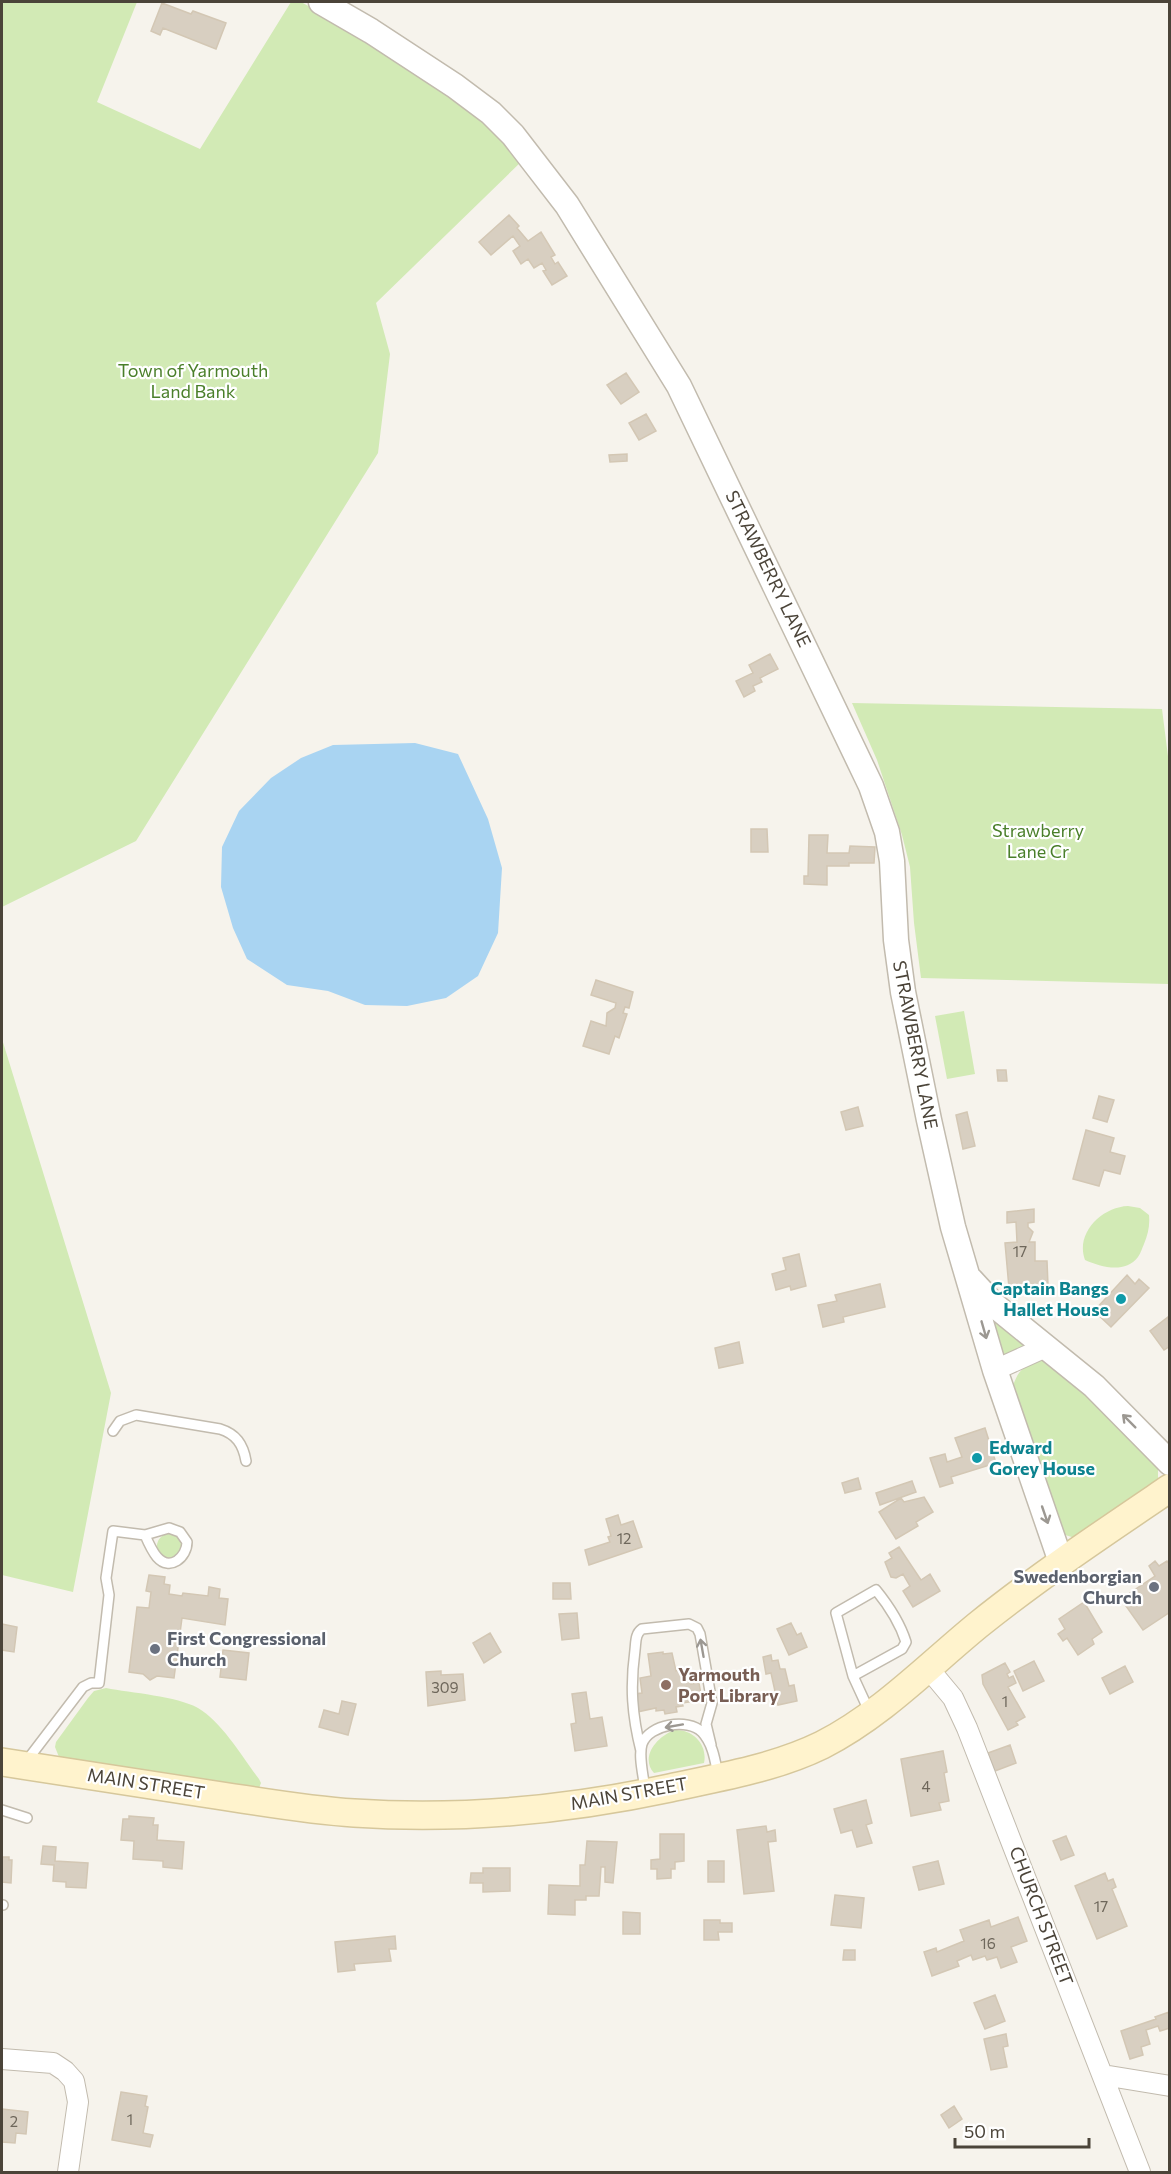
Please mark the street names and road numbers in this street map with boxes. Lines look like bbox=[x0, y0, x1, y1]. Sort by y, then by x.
street label: STRAWBERRY LANE bbox=[721, 487, 816, 650]
street label: STRAWBERRY LANE bbox=[889, 959, 943, 1131]
street label: MAIN STREET bbox=[86, 1763, 206, 1803]
street label: MAIN STREET bbox=[569, 1772, 689, 1814]
street label: CHURCH STREET bbox=[1005, 1843, 1079, 1988]

